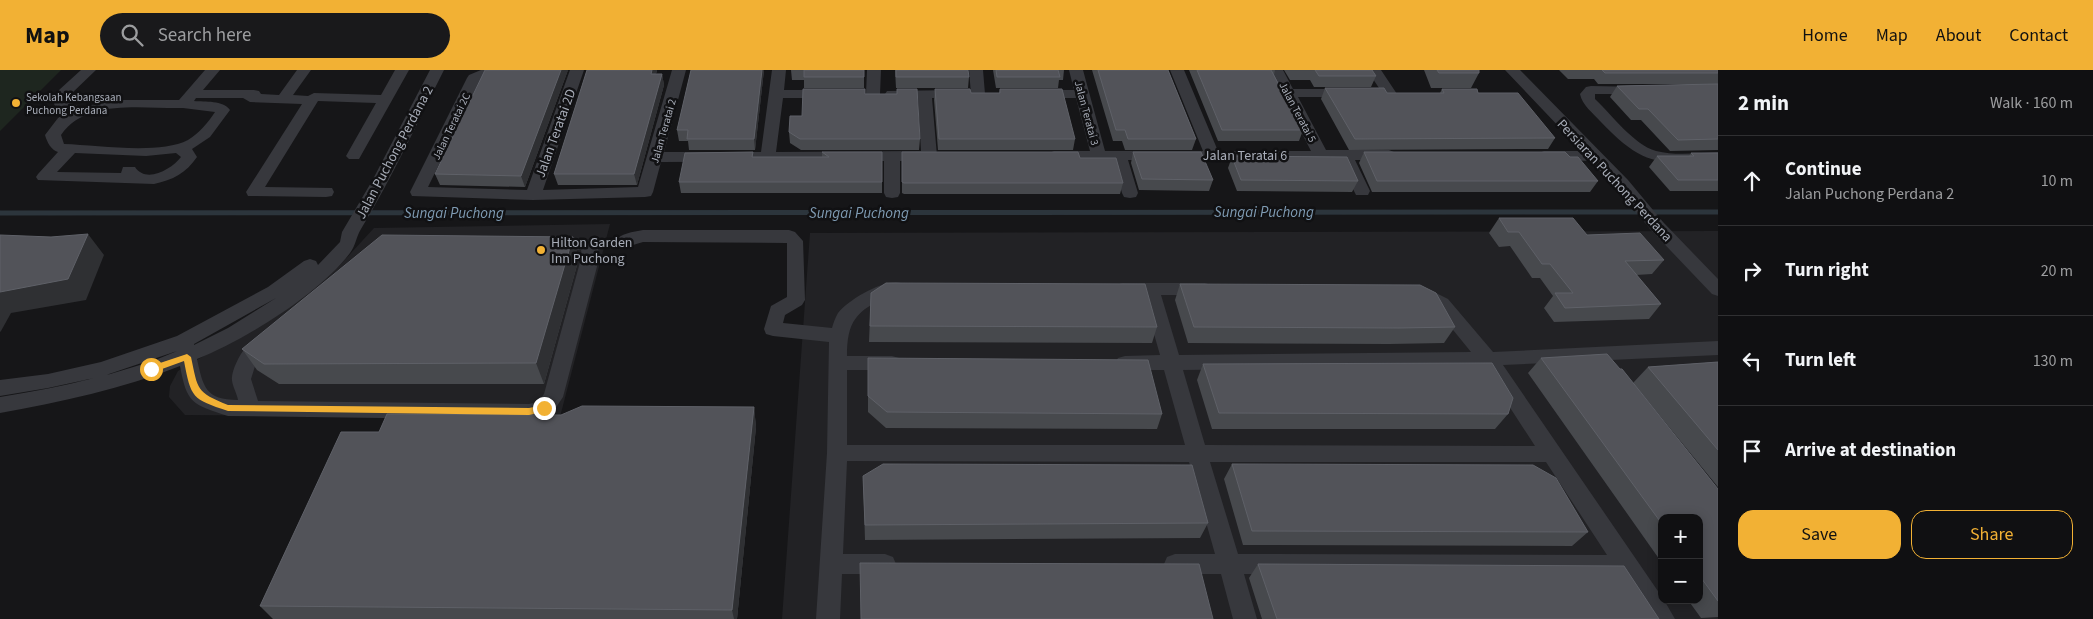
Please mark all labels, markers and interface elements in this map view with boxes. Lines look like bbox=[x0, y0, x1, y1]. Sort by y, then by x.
search box bbox=[100, 13, 450, 58]
text: Map bbox=[25, 18, 70, 53]
icon: search bbox=[118, 21, 146, 49]
text: Search here bbox=[158, 22, 251, 49]
text: Home bbox=[1802, 23, 1848, 48]
text: Map bbox=[1876, 23, 1908, 48]
text: About bbox=[1936, 23, 1981, 48]
text: Contact bbox=[2009, 23, 2068, 48]
street label: Jalan Teratai 3 bbox=[1071, 79, 1102, 147]
street label: Jalan Teratai 5 bbox=[1275, 79, 1320, 145]
street label: Jalan Puchong Perdana 2 bbox=[351, 82, 438, 223]
street label: Jalan Teratai 2D bbox=[531, 86, 581, 180]
text: 2 min bbox=[1738, 88, 1789, 118]
place label: Sekolah Kebangsaan Puchong Perdana bbox=[26, 90, 122, 118]
street label: Jalan Teratai 2C bbox=[429, 90, 474, 162]
text: Walk · 160 m bbox=[1990, 92, 2073, 114]
marker: Sekolah Kebangsaan Puchong Perdana bbox=[10, 97, 22, 109]
street label: Jalan Teratai 2 bbox=[647, 97, 680, 165]
street label: Persiaran Puchong Perdana bbox=[1552, 115, 1677, 246]
street label: Jalan Teratai 6 bbox=[1203, 146, 1287, 166]
text: Continue bbox=[1785, 156, 1862, 183]
icon: ahead bbox=[1738, 167, 1766, 195]
text: 10 m bbox=[2041, 170, 2073, 192]
text: Jalan Puchong Perdana 2 bbox=[1785, 183, 1954, 205]
water label: Sungai Puchong bbox=[1214, 202, 1314, 223]
water label: Sungai Puchong bbox=[404, 203, 504, 224]
water label: Sungai Puchong bbox=[809, 203, 909, 224]
place label: Hilton Garden Inn Puchong bbox=[551, 233, 633, 269]
marker: Hilton Garden Inn Puchong bbox=[535, 244, 547, 256]
icon: right bbox=[1738, 257, 1766, 285]
text: Turn right bbox=[1785, 257, 1869, 284]
text: 20 m bbox=[2041, 260, 2073, 282]
icon: left bbox=[1738, 347, 1766, 375]
text: Turn left bbox=[1785, 347, 1856, 374]
text: 130 m bbox=[2033, 350, 2073, 372]
route start bbox=[140, 358, 163, 381]
route end bbox=[533, 397, 556, 420]
icon: arrive bbox=[1738, 437, 1766, 465]
text: Arrive at destination bbox=[1785, 437, 1956, 464]
button: Save bbox=[1738, 510, 1901, 559]
button: Share bbox=[1911, 510, 2073, 559]
map controls bbox=[1658, 514, 1703, 604]
button: + bbox=[1658, 514, 1703, 559]
button: − bbox=[1658, 559, 1703, 604]

